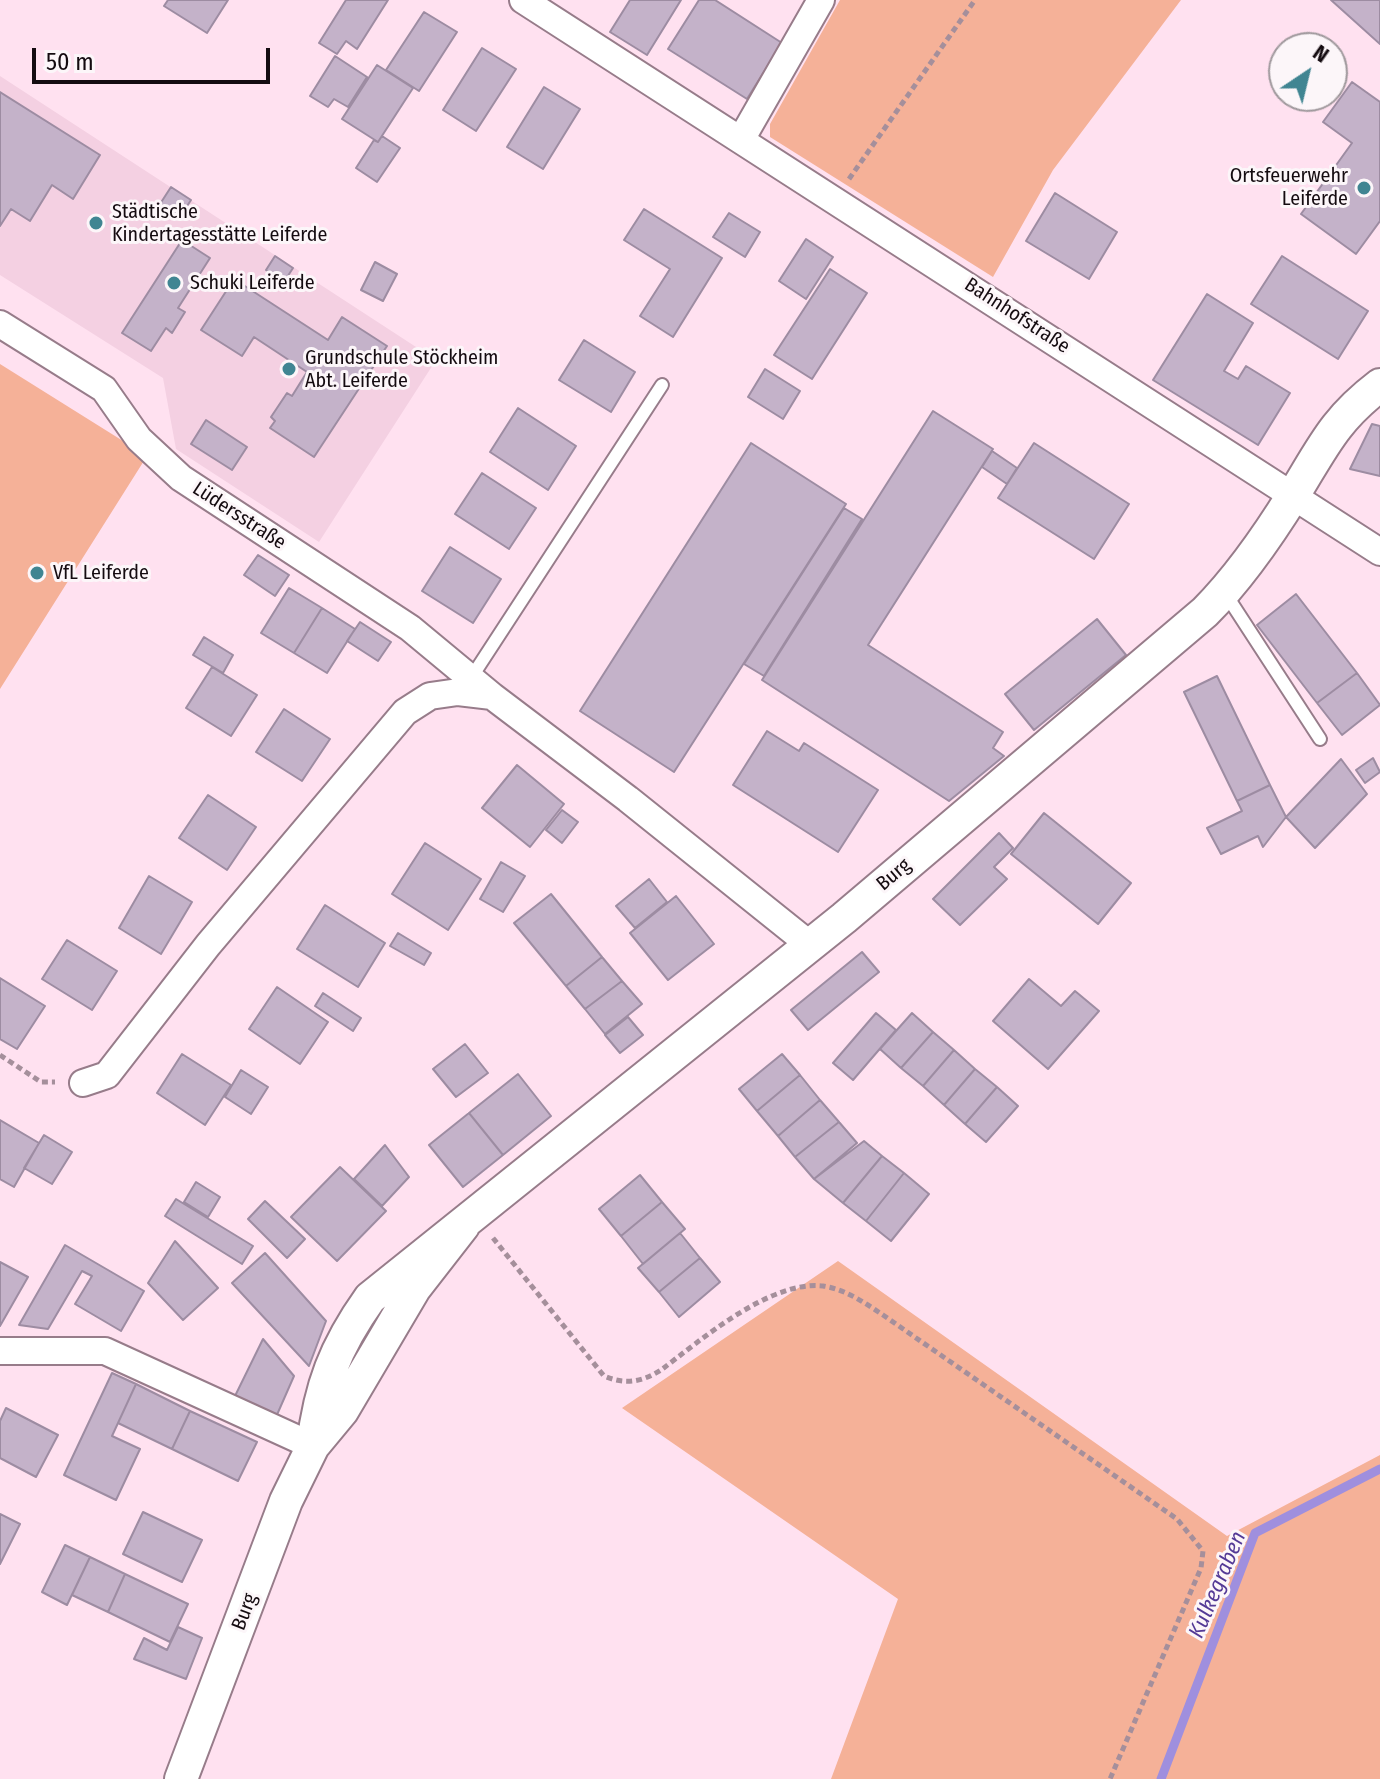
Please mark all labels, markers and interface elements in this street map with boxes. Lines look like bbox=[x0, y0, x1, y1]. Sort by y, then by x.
scale bar bbox=[36, 32, 274, 82]
north arrow bbox=[1268, 32, 1348, 112]
text: N bbox=[1308, 39, 1334, 68]
text: 50 m bbox=[46, 48, 94, 76]
place label: Ortsfeuerwehr Leiferde bbox=[1230, 164, 1348, 211]
marker: Ortsfeuerwehr Leiferde bbox=[1355, 179, 1373, 197]
place label: Städtische Kindertagesstätte Leiferde bbox=[112, 200, 327, 247]
marker: Städtische Kindertagesstätte Leiferde bbox=[87, 214, 105, 232]
place label: Schuki Leiferde bbox=[190, 271, 315, 295]
street label: Bahnhofstraße bbox=[960, 273, 1074, 359]
marker: Schuki Leiferde bbox=[165, 274, 183, 292]
place label: Grundschule Stöckheim Abt. Leiferde bbox=[305, 346, 498, 393]
marker: Grundschule Stöckheim Abt. Leiferde bbox=[280, 360, 298, 378]
street label: Lüdersstraße bbox=[188, 477, 290, 555]
place label: VfL Leiferde bbox=[53, 561, 149, 585]
marker: VfL Leiferde bbox=[28, 564, 46, 582]
street label: Burg bbox=[872, 854, 916, 896]
water label: Kulkegraben bbox=[1184, 1528, 1252, 1642]
street label: Burg bbox=[227, 1590, 263, 1634]

